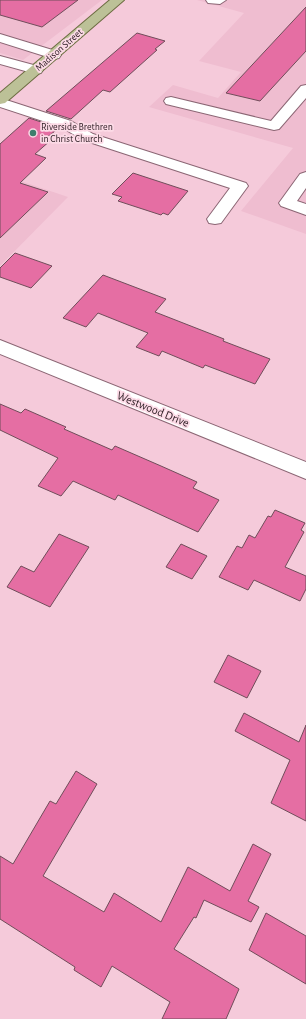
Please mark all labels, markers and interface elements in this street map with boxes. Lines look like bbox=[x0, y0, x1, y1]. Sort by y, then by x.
street label: Madison Street bbox=[34, 26, 85, 73]
place label: Riverside Brethren in Christ Church bbox=[41, 122, 113, 144]
marker: Riverside Brethren in Christ Church bbox=[28, 128, 38, 138]
street label: Westwood Drive bbox=[115, 389, 191, 429]

